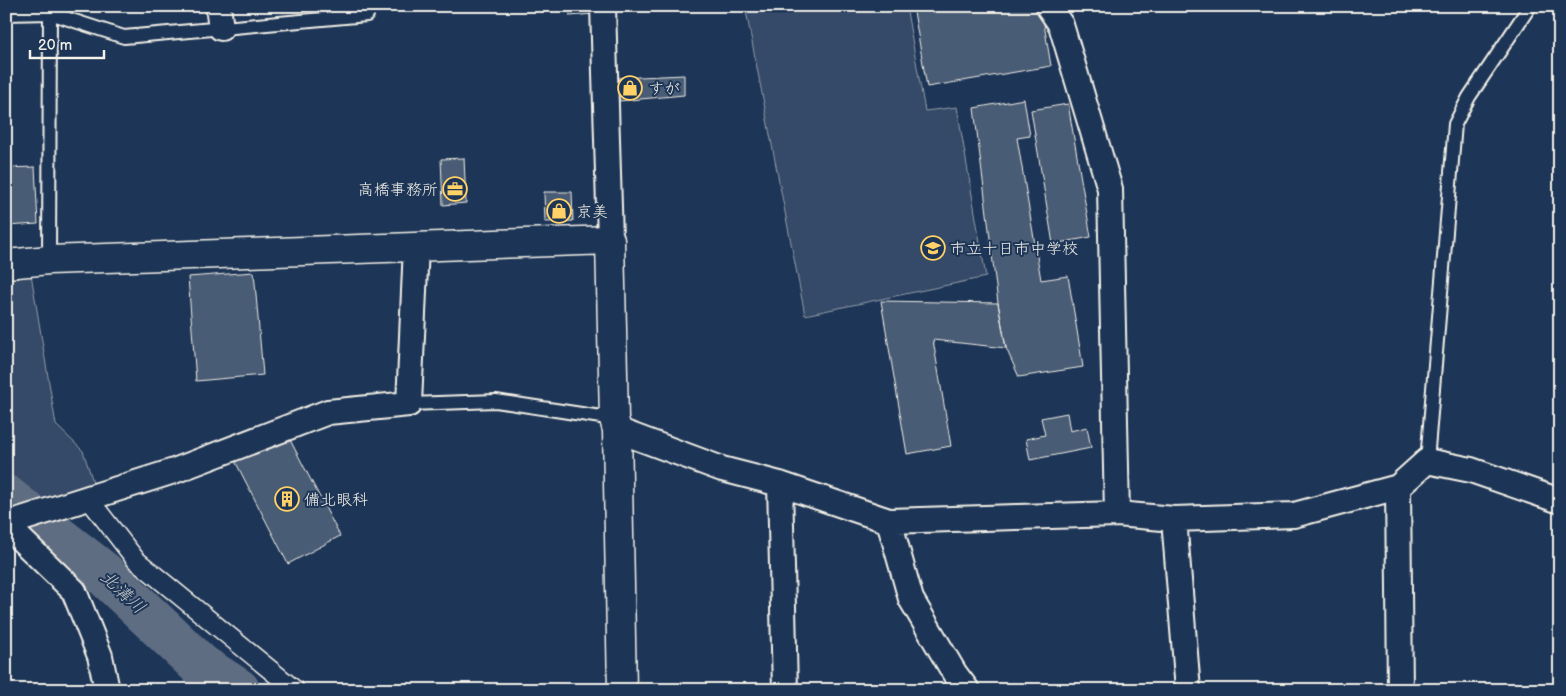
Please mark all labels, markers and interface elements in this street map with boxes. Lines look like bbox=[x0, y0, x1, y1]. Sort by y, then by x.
scale bar bbox=[30, 28, 104, 60]
text: 20 m bbox=[38, 36, 72, 55]
shop icon: すが bbox=[617, 75, 643, 101]
place label: すが bbox=[648, 80, 680, 99]
office icon: 高橋事務所 bbox=[442, 176, 468, 202]
place label: 高橋事務所 bbox=[358, 181, 438, 200]
shop icon: 京美 bbox=[546, 198, 572, 224]
place label: 京美 bbox=[576, 203, 608, 222]
school or university icon: 市立十日市中学校 bbox=[920, 235, 946, 261]
place label: 市立十日市中学校 bbox=[950, 240, 1078, 259]
building icon: 備北眼科 bbox=[274, 486, 300, 512]
place label: 備北眼科 bbox=[304, 491, 368, 510]
water label: 北溝川 bbox=[96, 566, 150, 618]

